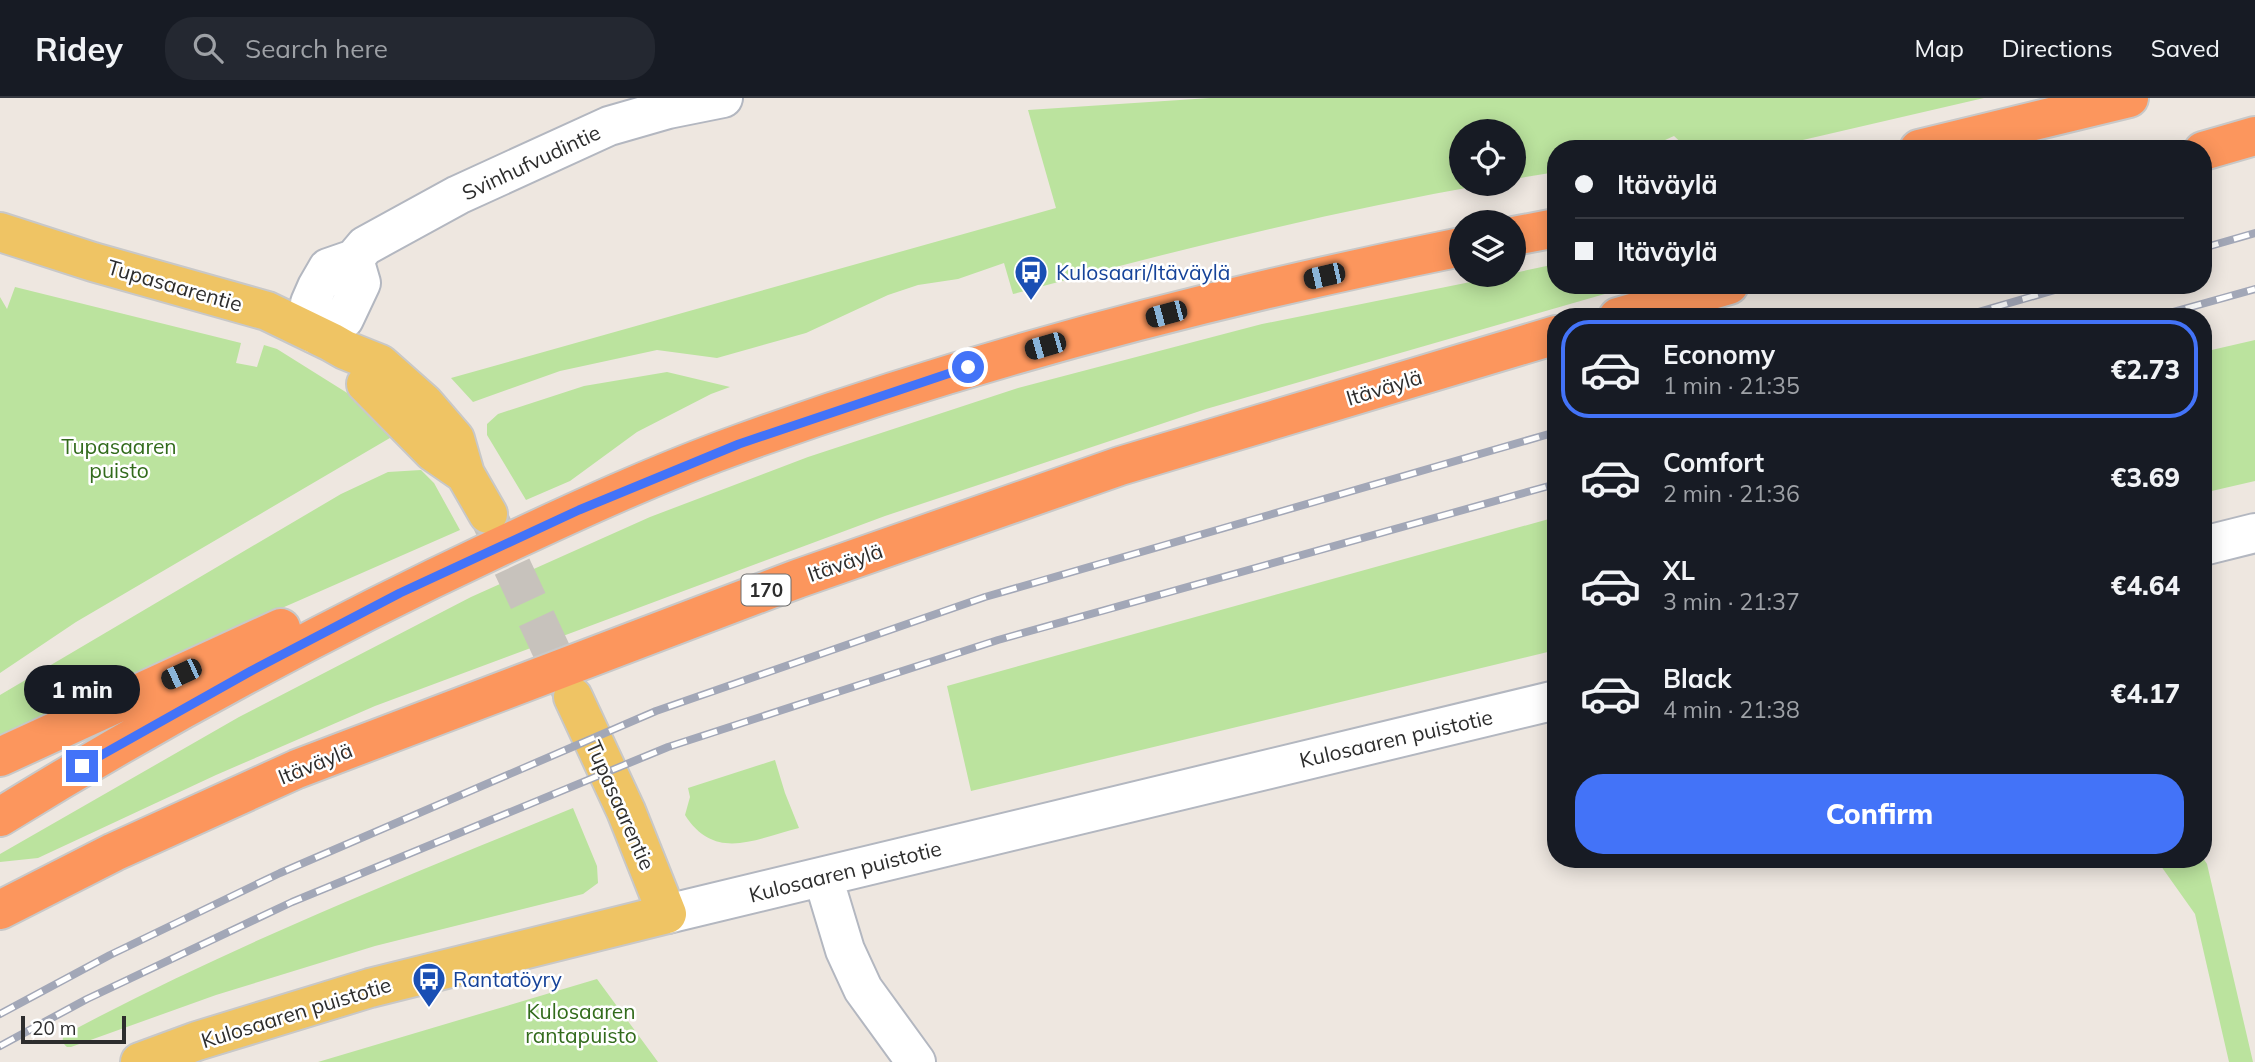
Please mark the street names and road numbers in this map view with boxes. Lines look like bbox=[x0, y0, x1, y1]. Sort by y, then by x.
street label: Svinhufvudintie bbox=[458, 119, 604, 205]
street label: Tupasaarentie bbox=[105, 253, 245, 317]
street label: Itäväylä bbox=[1343, 363, 1425, 411]
street label: Itäväylä bbox=[804, 537, 886, 587]
road number: 170 bbox=[742, 575, 790, 606]
street label: Kulosaaren puistotie bbox=[1297, 703, 1495, 773]
street label: Itäväylä bbox=[274, 736, 356, 790]
street label: Tupasaarentie bbox=[581, 736, 661, 874]
street label: Kulosaaren puistotie bbox=[746, 835, 944, 907]
street label: Kulosaaren puistotie bbox=[198, 971, 394, 1053]

